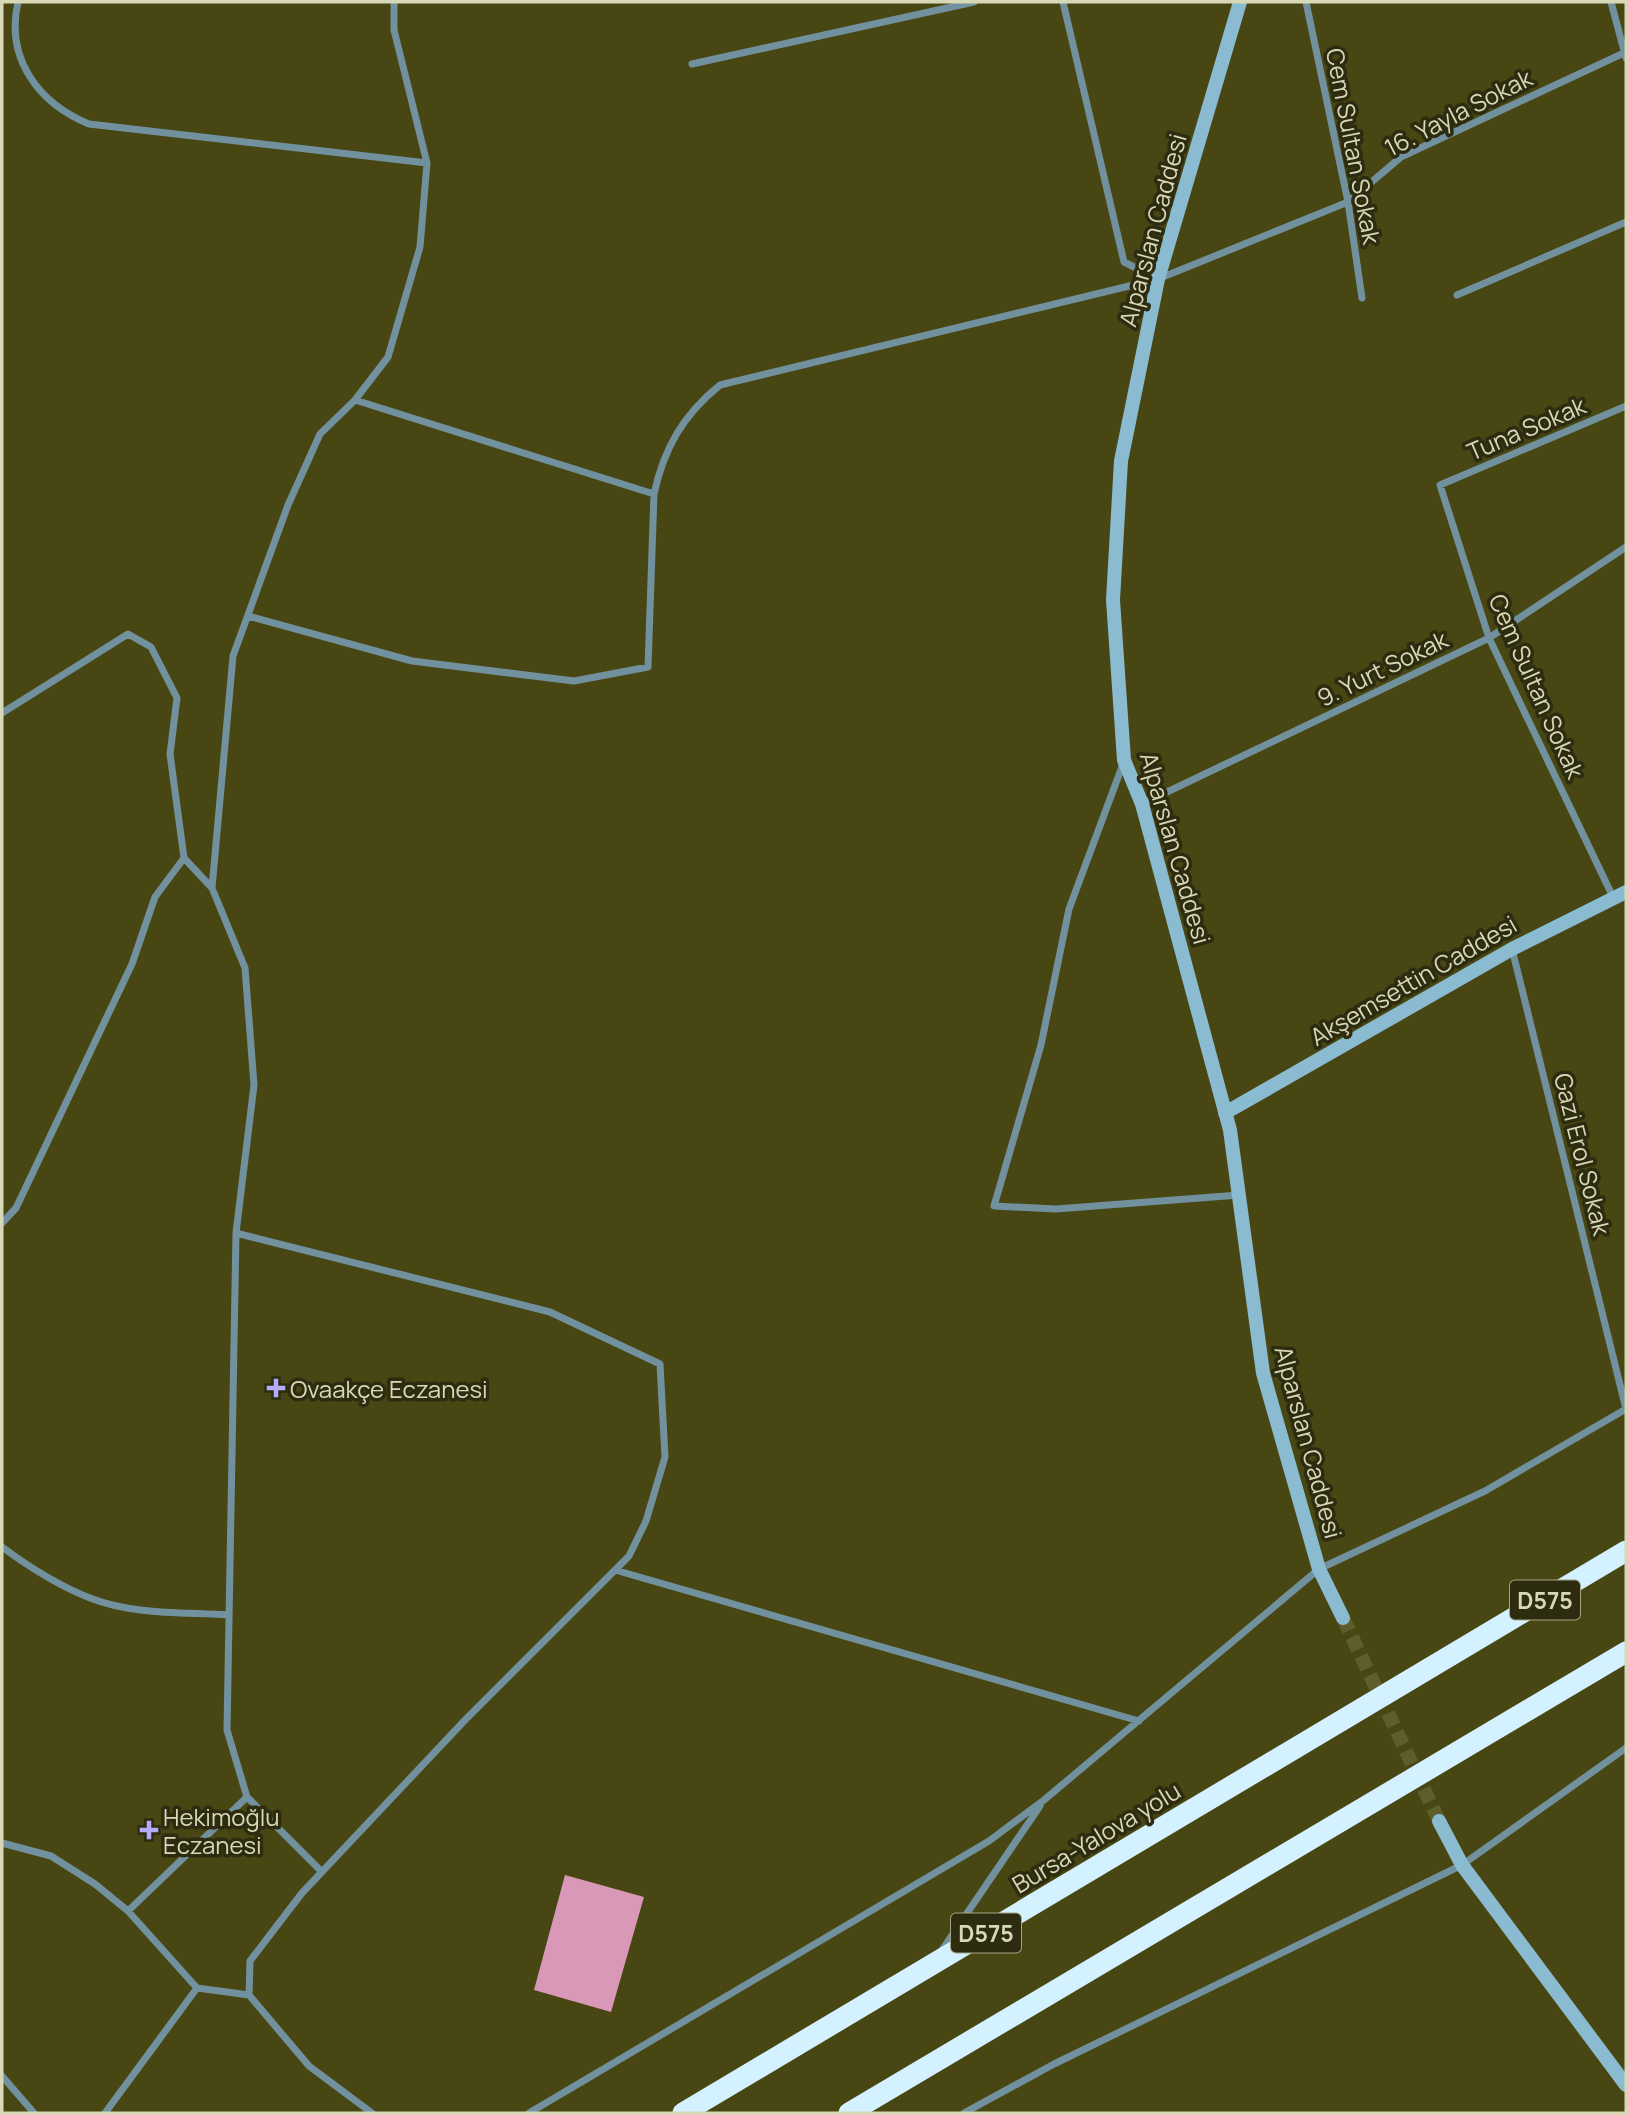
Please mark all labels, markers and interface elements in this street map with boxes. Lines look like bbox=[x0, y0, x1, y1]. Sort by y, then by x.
street label: Cem Sultan Sokak bbox=[1319, 45, 1389, 248]
street label: 16. Yayla Sokak bbox=[1378, 60, 1539, 163]
street label: Alparslan Caddesi bbox=[1110, 130, 1194, 330]
street label: Tuna Sokak bbox=[1462, 388, 1591, 468]
street label: Cem Sultan Sokak bbox=[1481, 588, 1593, 785]
street label: 9. Yurt Sokak bbox=[1311, 622, 1454, 714]
street label: Alparslan Caddesi bbox=[1133, 748, 1219, 948]
street label: Akşemsettin Caddesi bbox=[1304, 907, 1522, 1053]
street label: Gazi Erol Sokak bbox=[1547, 1069, 1619, 1240]
street label: Alparslan Caddesi bbox=[1267, 1342, 1351, 1542]
place label: Ovaakçe Eczanesi bbox=[290, 1372, 488, 1405]
marker: Ovaakçe Eczanesi bbox=[268, 1380, 284, 1396]
road number: D575 bbox=[1510, 1581, 1580, 1620]
street label: Bursa-Yalova yolu bbox=[1006, 1774, 1186, 1900]
place label: Hekimoğlu Eczanesi bbox=[163, 1800, 280, 1861]
marker: Hekimoğlu Eczanesi bbox=[141, 1822, 157, 1838]
road number: D575 bbox=[951, 1914, 1021, 1952]

